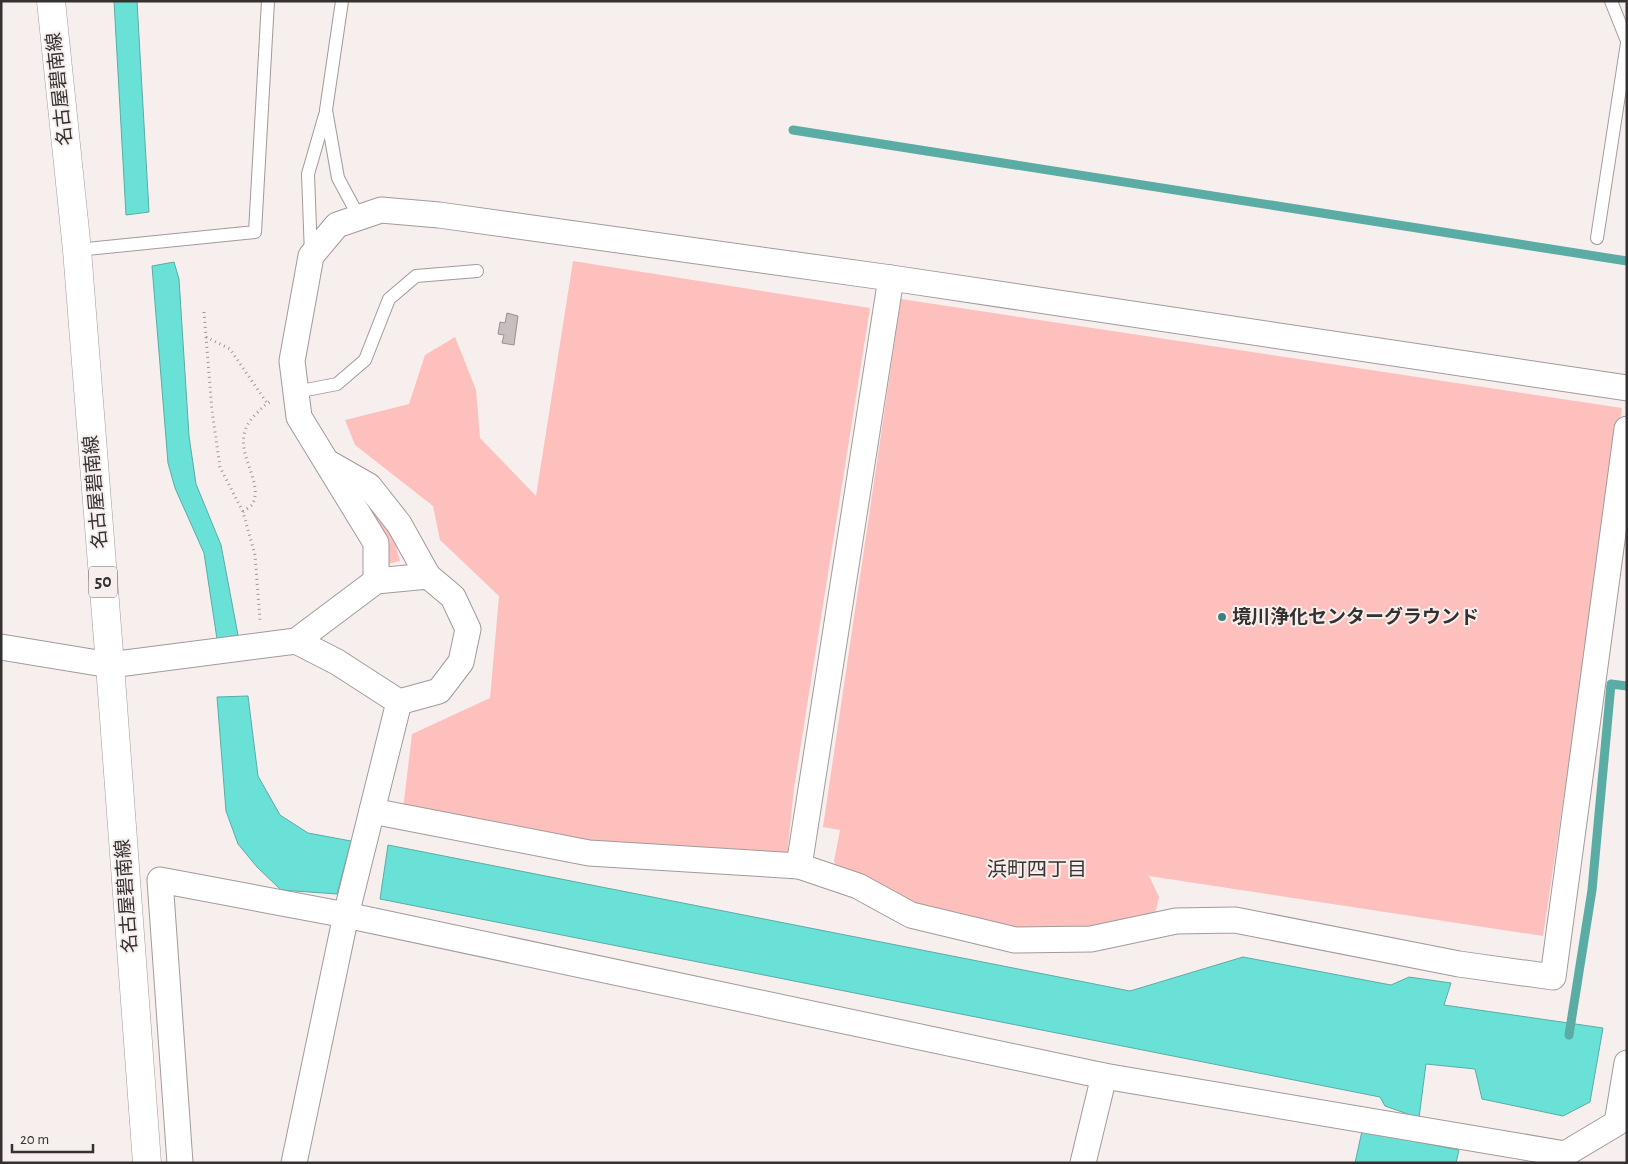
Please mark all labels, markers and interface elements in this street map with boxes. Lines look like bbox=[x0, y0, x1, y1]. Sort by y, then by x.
street label: 名古屋碧南線 bbox=[43, 31, 75, 147]
street label: 名古屋碧南線 bbox=[80, 434, 110, 550]
road number: 50 bbox=[89, 566, 117, 598]
place label: 境川浄化センターグラウンド bbox=[1232, 606, 1479, 627]
marker: 境川浄化センターグラウンド bbox=[1216, 611, 1228, 623]
street label: 名古屋碧南線 bbox=[112, 838, 140, 954]
district label: 浜町四丁目 bbox=[987, 859, 1087, 880]
scale bar bbox=[12, 1122, 94, 1154]
text: 20 m bbox=[20, 1132, 49, 1147]

